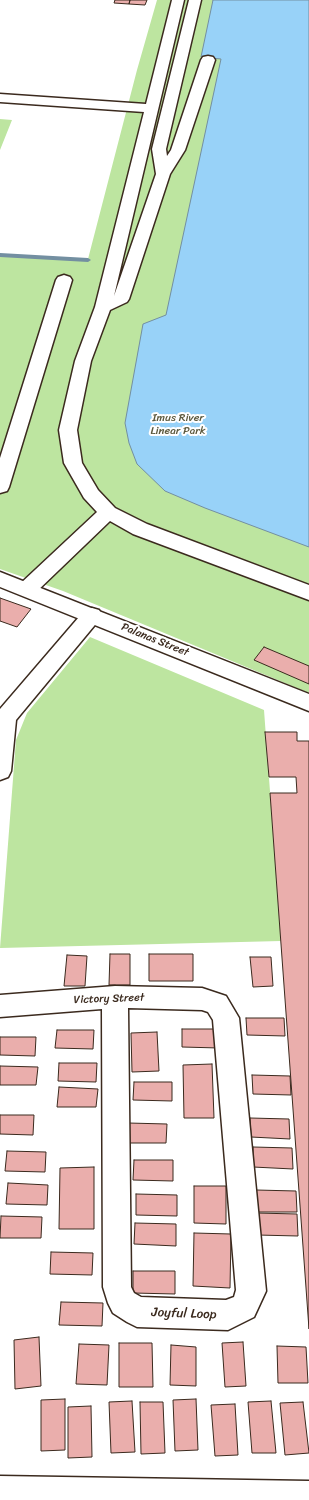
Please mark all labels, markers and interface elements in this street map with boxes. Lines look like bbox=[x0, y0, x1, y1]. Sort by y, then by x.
park label: Imus River Linear Park bbox=[150, 411, 206, 437]
street label: Palanas Street bbox=[119, 620, 191, 660]
street label: Victory Street bbox=[74, 991, 144, 1007]
street label: Joyful Loop bbox=[151, 1305, 217, 1323]

